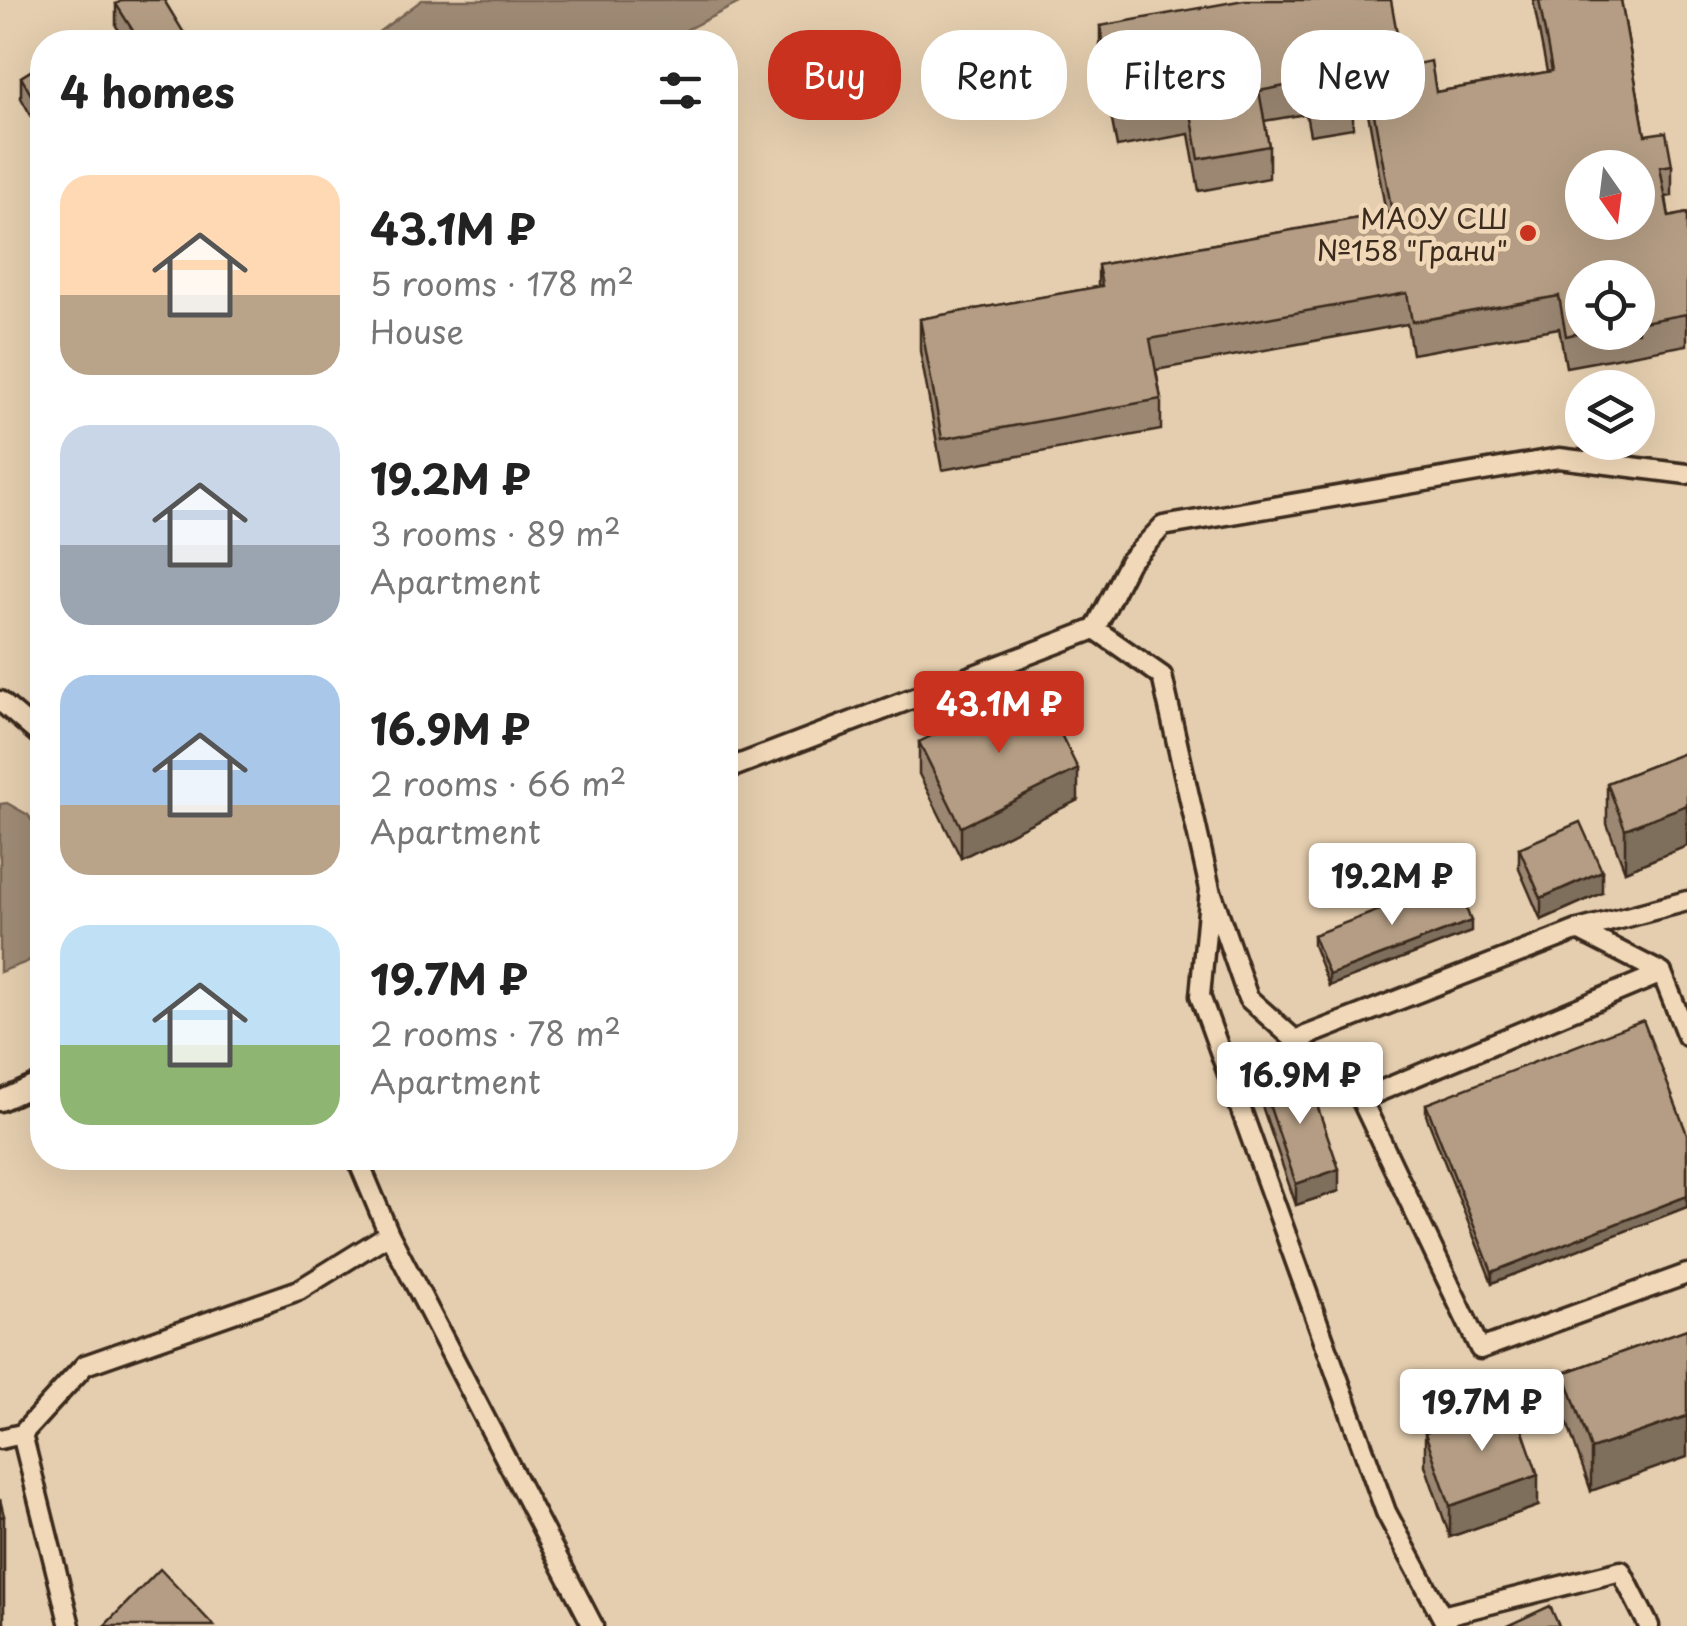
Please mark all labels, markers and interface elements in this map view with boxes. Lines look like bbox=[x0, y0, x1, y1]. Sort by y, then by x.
chip: Buy bbox=[768, 30, 901, 120]
chip: Rent bbox=[921, 30, 1067, 120]
chip: Filters bbox=[1087, 30, 1261, 120]
chip: New bbox=[1281, 30, 1425, 120]
text: 4 homes bbox=[60, 59, 235, 122]
icon: filters bbox=[653, 63, 708, 118]
north arrow bbox=[1565, 150, 1655, 240]
map controls bbox=[1565, 150, 1655, 460]
text: 43.1M ₽ bbox=[370, 196, 536, 259]
place label: МАОУ СШ №158 "Грани" bbox=[1316, 196, 1508, 271]
icon: home bbox=[140, 215, 260, 335]
marker: МАОУ СШ №158 "Грани" bbox=[1517, 222, 1539, 244]
text: 5 rooms · 178 m² bbox=[370, 259, 634, 307]
button: locate bbox=[1565, 260, 1655, 350]
text: House bbox=[370, 307, 464, 355]
button: layers bbox=[1565, 370, 1655, 460]
text: 19.2M ₽ bbox=[370, 446, 531, 509]
icon: home bbox=[140, 465, 260, 585]
text: 3 rooms · 89 m² bbox=[370, 509, 621, 557]
text: Apartment bbox=[370, 557, 541, 605]
pin: 43.1M ₽ bbox=[907, 671, 1091, 756]
text: 43.1M ₽ bbox=[936, 679, 1062, 727]
text: 16.9M ₽ bbox=[370, 696, 530, 759]
icon: home bbox=[140, 715, 260, 835]
text: 2 rooms · 66 m² bbox=[370, 759, 627, 807]
text: Apartment bbox=[370, 807, 541, 855]
pin: 19.2M ₽ bbox=[1300, 843, 1484, 928]
text: 19.2M ₽ bbox=[1331, 851, 1453, 899]
text: 19.7M ₽ bbox=[370, 946, 528, 1009]
icon: home bbox=[140, 965, 260, 1085]
text: 2 rooms · 78 m² bbox=[370, 1009, 621, 1057]
pin: 16.9M ₽ bbox=[1208, 1042, 1392, 1127]
text: 16.9M ₽ bbox=[1239, 1050, 1361, 1098]
text: Apartment bbox=[370, 1057, 541, 1105]
pin: 19.7M ₽ bbox=[1390, 1369, 1574, 1454]
text: 19.7M ₽ bbox=[1422, 1377, 1542, 1425]

